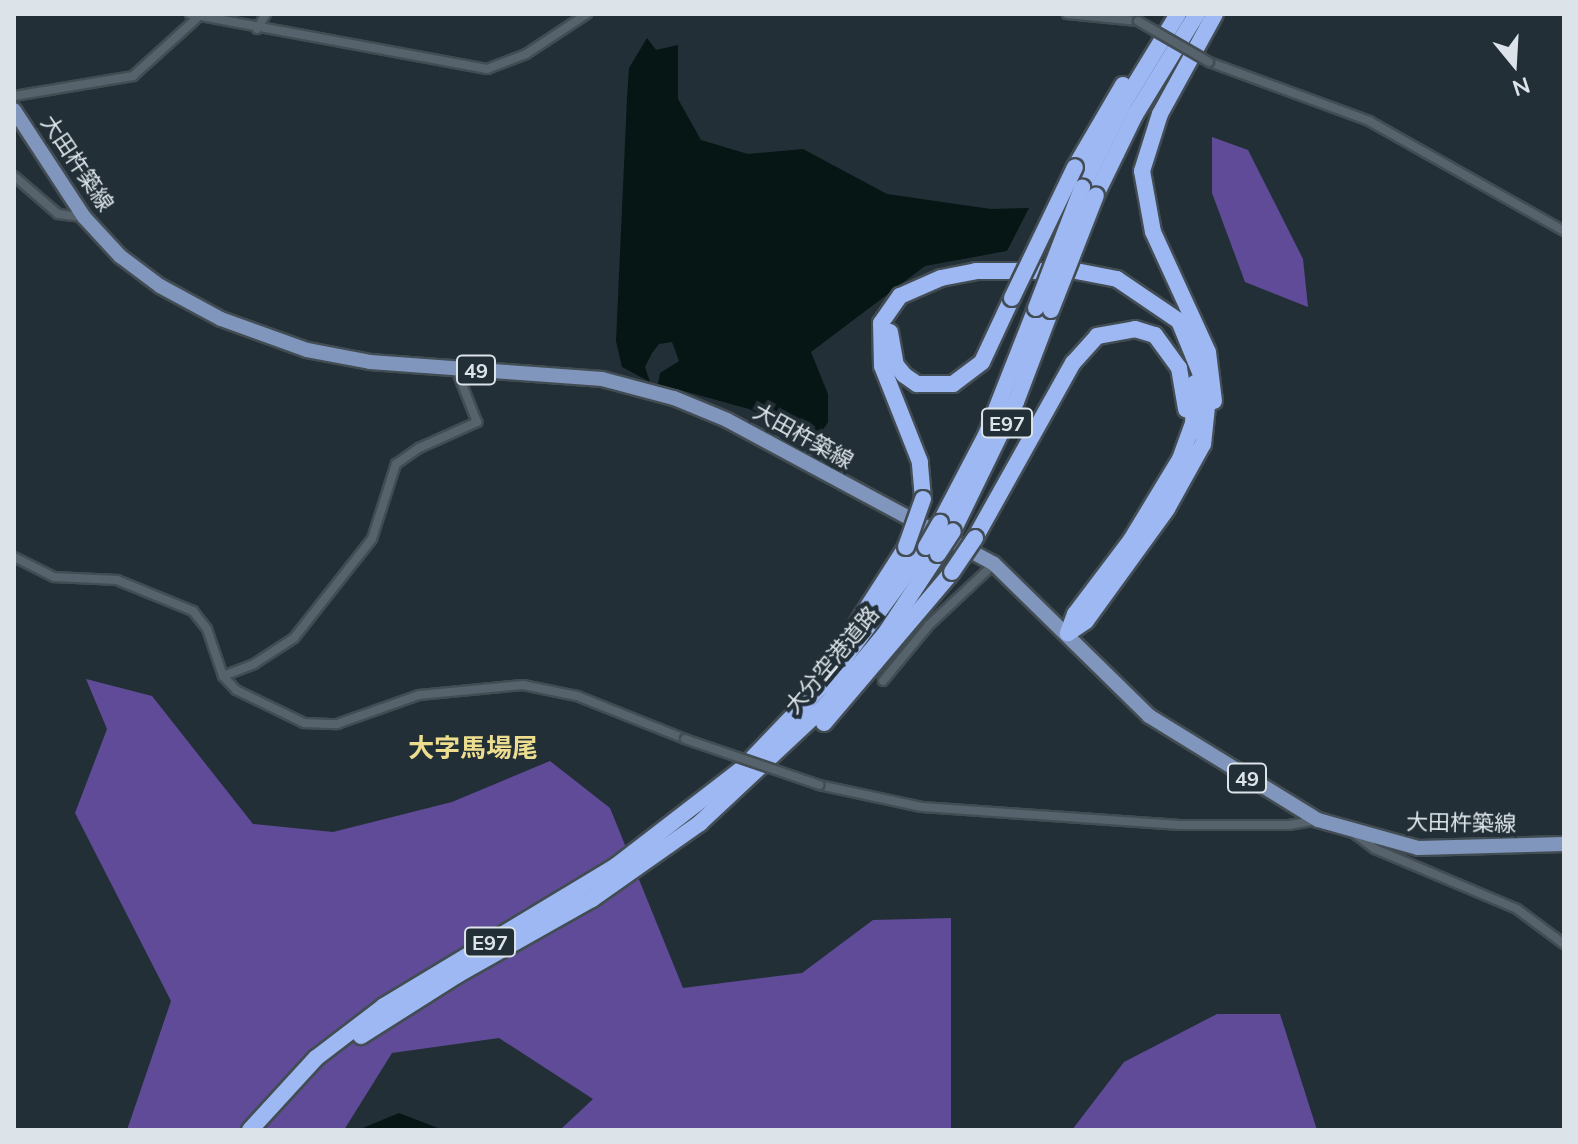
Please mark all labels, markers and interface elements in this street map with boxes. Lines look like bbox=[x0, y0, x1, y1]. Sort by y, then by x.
north arrow bbox=[1474, 24, 1554, 104]
text: N bbox=[1509, 71, 1534, 103]
street label: 大田杵築線 bbox=[35, 110, 119, 216]
road number: 49 bbox=[456, 354, 496, 386]
street label: 大田杵築線 bbox=[748, 398, 858, 474]
road number: E97 bbox=[981, 407, 1033, 439]
street label: 大分空港道路 bbox=[779, 601, 885, 719]
district label: 大字馬場尾 bbox=[408, 732, 538, 764]
road number: 49 bbox=[1227, 762, 1267, 794]
street label: 大田杵築線 bbox=[1406, 809, 1516, 837]
road number: E97 bbox=[464, 926, 516, 958]

